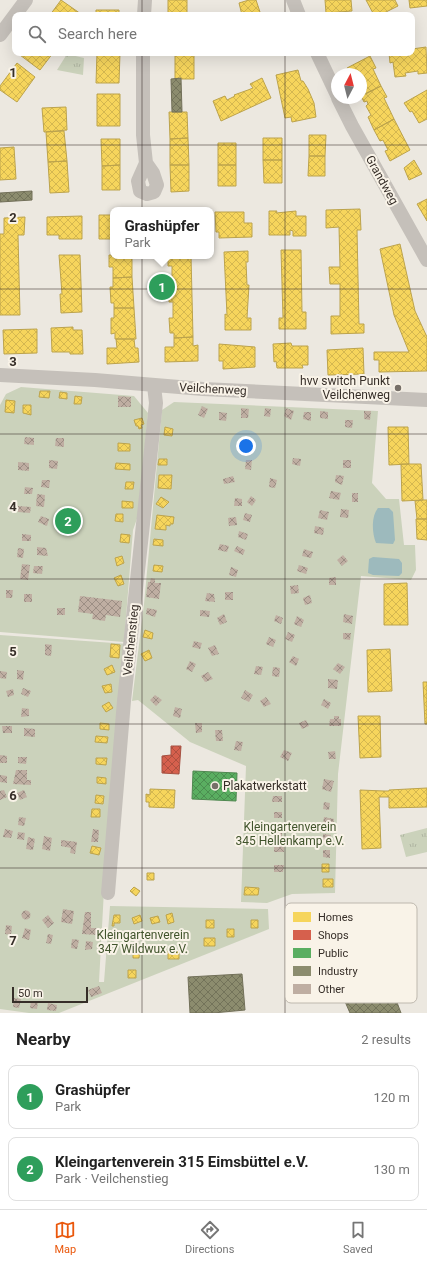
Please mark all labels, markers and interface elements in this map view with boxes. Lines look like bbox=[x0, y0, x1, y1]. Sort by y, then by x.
search box bbox=[12, 12, 415, 56]
icon: search bbox=[26, 23, 48, 45]
text: Search here bbox=[58, 25, 137, 43]
text: 1 bbox=[9, 65, 17, 80]
north arrow bbox=[331, 68, 367, 104]
street label: Grandweg bbox=[363, 153, 401, 207]
popup bbox=[110, 207, 214, 259]
text: 2 bbox=[9, 210, 17, 225]
text: Grashüpfer bbox=[124, 217, 200, 235]
text: Park bbox=[124, 235, 151, 250]
pin: 1 bbox=[149, 272, 175, 302]
text: 3 bbox=[9, 354, 17, 369]
place label: hvv switch Punkt Veilchenweg bbox=[300, 374, 390, 402]
street label: Veilchenweg bbox=[179, 380, 247, 398]
marker: hvv switch Punkt Veilchenweg bbox=[393, 383, 403, 393]
your location bbox=[236, 436, 256, 456]
text: 4 bbox=[9, 499, 17, 514]
pin: 2 bbox=[55, 506, 81, 536]
street label: Veilchenstieg bbox=[120, 604, 142, 676]
text: 5 bbox=[9, 644, 17, 659]
place label: Plakatwerkstatt bbox=[223, 779, 307, 793]
marker: Plakatwerkstatt bbox=[210, 781, 220, 791]
text: 6 bbox=[9, 788, 17, 803]
park label: Kleingartenverein 345 Hellenkamp e.V. bbox=[236, 820, 344, 848]
legend bbox=[285, 903, 417, 1003]
text: Homes bbox=[318, 911, 354, 924]
park label: Kleingartenverein 347 Wildwux e.V. bbox=[97, 928, 189, 956]
text: Shops bbox=[318, 929, 349, 942]
text: 7 bbox=[9, 933, 17, 948]
text: Public bbox=[318, 947, 349, 960]
text: Industry bbox=[318, 965, 358, 978]
text: Other bbox=[318, 983, 345, 996]
scale bar bbox=[12, 985, 88, 1004]
text: 50 m bbox=[18, 987, 43, 1000]
text: Nearby bbox=[16, 1029, 71, 1049]
text: 2 results bbox=[361, 1032, 411, 1047]
text: Grashüpfer bbox=[55, 1081, 130, 1099]
text: 1 bbox=[26, 1090, 34, 1105]
text: 120 m bbox=[373, 1090, 410, 1105]
text: Park bbox=[55, 1099, 81, 1114]
text: Kleingartenverein 315 Eimsbüttel e.V. bbox=[55, 1153, 309, 1171]
text: 2 bbox=[26, 1162, 34, 1177]
text: 130 m bbox=[373, 1162, 410, 1177]
text: Park · Veilchenstieg bbox=[55, 1171, 169, 1186]
tab: Map bbox=[54, 1219, 76, 1256]
tab: Directions bbox=[185, 1219, 234, 1256]
tab: Saved bbox=[343, 1219, 373, 1256]

